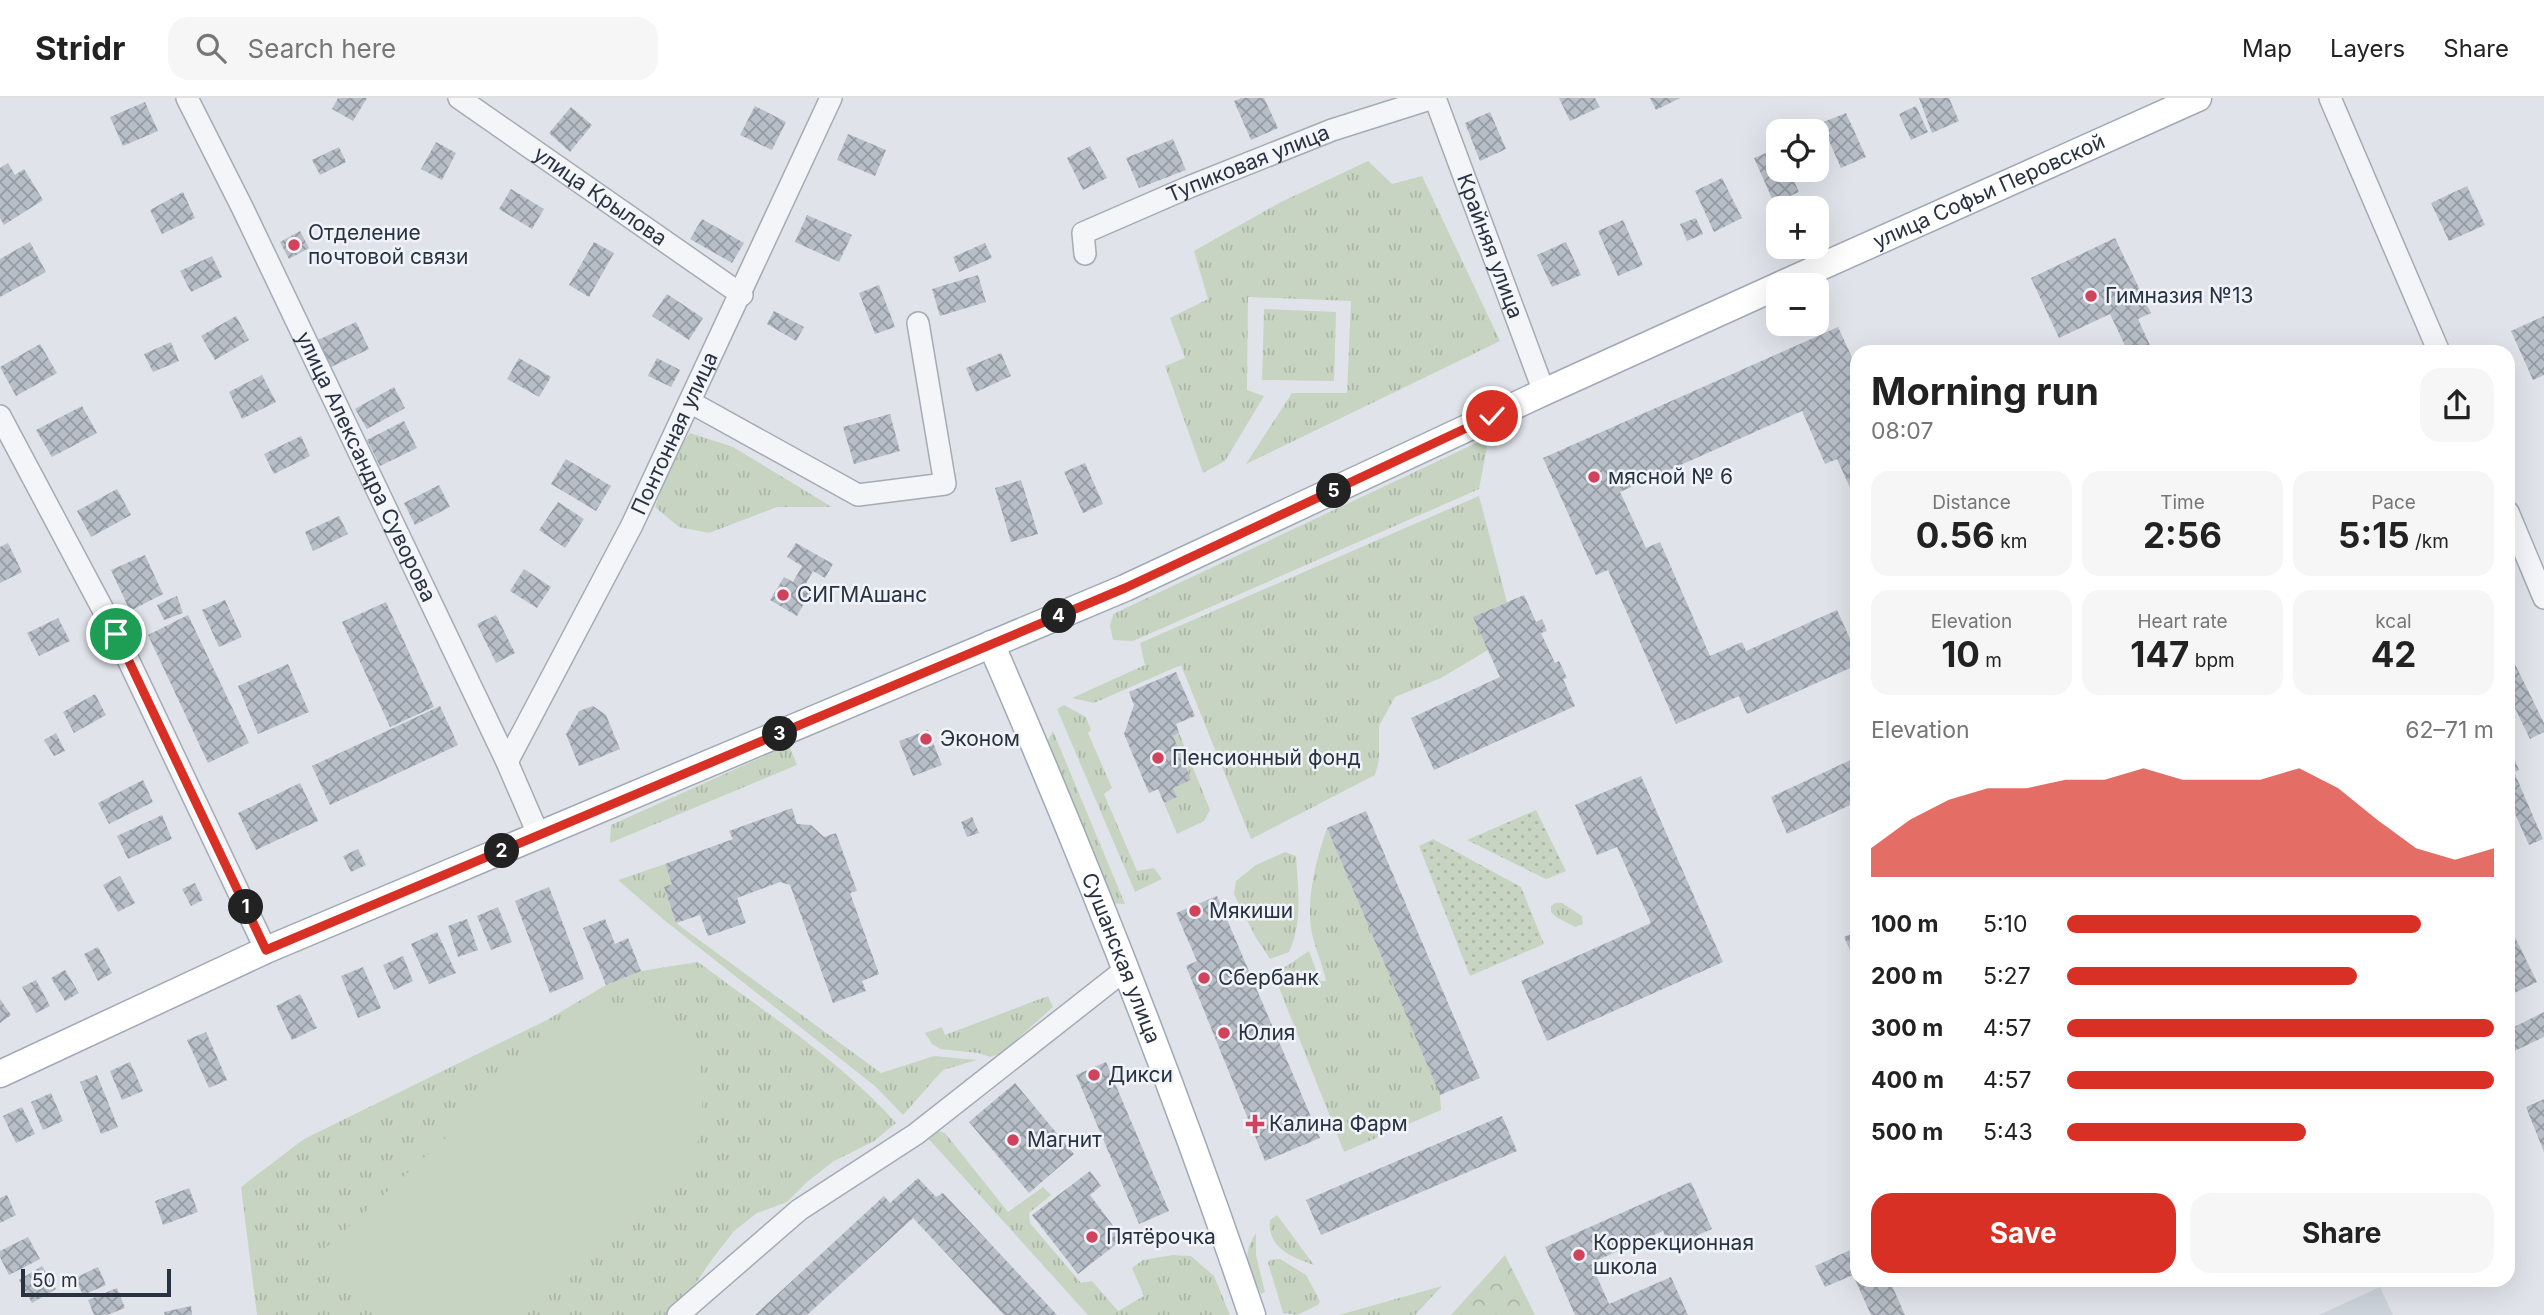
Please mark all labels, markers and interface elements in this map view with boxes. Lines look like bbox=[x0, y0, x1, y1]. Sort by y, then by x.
search box bbox=[168, 17, 658, 80]
text: Stridr bbox=[35, 28, 126, 68]
icon: search bbox=[192, 29, 230, 67]
text: Search here bbox=[248, 33, 396, 64]
text: Map bbox=[2242, 34, 2292, 63]
text: Layers bbox=[2330, 34, 2405, 63]
text: Share bbox=[2443, 34, 2509, 63]
street label: Тупиковая улица bbox=[1162, 119, 1333, 207]
map controls bbox=[1766, 119, 1829, 336]
button: locate bbox=[1766, 119, 1829, 182]
street label: улица Софьи Перовской bbox=[1869, 128, 2109, 254]
street label: улица Крылова bbox=[529, 141, 672, 251]
street label: Крайняя улица bbox=[1452, 170, 1529, 322]
button: + bbox=[1766, 196, 1829, 259]
place label: Отделение почтовой связи bbox=[308, 220, 468, 269]
marker: Отделение почтовой связи bbox=[286, 237, 302, 253]
button: − bbox=[1766, 273, 1829, 336]
place label: Гимназия №13 bbox=[2105, 283, 2254, 308]
marker: Гимназия №13 bbox=[2083, 288, 2099, 304]
street label: улица Александра Суворова bbox=[291, 327, 442, 606]
street label: Понтонная улица bbox=[626, 348, 723, 518]
text: Morning run bbox=[1871, 368, 2099, 414]
button: share bbox=[2420, 368, 2494, 442]
pin bbox=[1462, 386, 1522, 446]
icon: check bbox=[1473, 397, 1511, 435]
text: 08:07 bbox=[1871, 417, 1933, 445]
place label: мясной № 6 bbox=[1608, 464, 1733, 489]
marker: мясной № 6 bbox=[1586, 469, 1602, 485]
pin: 5 bbox=[1316, 474, 1352, 508]
text: 5 bbox=[1327, 479, 1340, 502]
text: Distance bbox=[1932, 491, 2011, 514]
text: Time bbox=[2160, 491, 2205, 514]
text: Pace bbox=[2371, 491, 2416, 514]
text: 0.56 bbox=[1916, 514, 1995, 556]
text: 2:56 bbox=[2143, 514, 2222, 556]
text: 5:15 bbox=[2338, 514, 2410, 556]
text: km bbox=[1995, 530, 2027, 553]
text: /km bbox=[2410, 530, 2449, 553]
place label: СИГМАшанс bbox=[797, 582, 927, 607]
marker: СИГМАшанс bbox=[775, 587, 791, 603]
pin: 4 bbox=[1042, 598, 1076, 634]
pin bbox=[86, 604, 146, 664]
text: 4 bbox=[1052, 604, 1065, 627]
text: Elevation bbox=[1931, 610, 2012, 633]
text: Heart rate bbox=[2138, 610, 2228, 633]
text: kcal bbox=[2375, 610, 2412, 633]
icon: arrive bbox=[97, 615, 135, 653]
text: 10 bbox=[1941, 633, 1980, 675]
text: 147 bbox=[2130, 633, 2189, 675]
text: 42 bbox=[2371, 633, 2416, 675]
text: m bbox=[1980, 649, 2002, 672]
text: bpm bbox=[2189, 649, 2235, 672]
pin: 3 bbox=[762, 716, 798, 752]
text: Elevation bbox=[1871, 716, 1970, 744]
text: 62–71 m bbox=[2405, 716, 2494, 744]
text: 3 bbox=[773, 722, 786, 745]
place label: Эконом bbox=[940, 726, 1020, 751]
marker: Эконом bbox=[918, 731, 934, 747]
place label: Пенсионный фонд bbox=[1172, 745, 1361, 770]
marker: Пенсионный фонд bbox=[1150, 750, 1166, 766]
pin: 2 bbox=[484, 834, 520, 868]
text: 2 bbox=[496, 839, 507, 862]
street label: Сушанская улица bbox=[1077, 869, 1166, 1047]
pin: 1 bbox=[229, 890, 264, 924]
text: 1 bbox=[241, 895, 250, 918]
place label: Мякиши bbox=[1209, 898, 1293, 923]
marker: Мякиши bbox=[1187, 903, 1203, 919]
text: 100 m bbox=[1871, 910, 1938, 938]
text: 5:10 bbox=[1983, 910, 2027, 938]
text: 200 m bbox=[1871, 962, 1943, 990]
text: 5:27 bbox=[1983, 962, 2031, 990]
place label: Сбербанк bbox=[1218, 965, 1320, 990]
marker: Сбербанк bbox=[1196, 970, 1212, 986]
text: 300 m bbox=[1871, 1014, 1943, 1042]
text: 4:57 bbox=[1983, 1014, 2031, 1042]
place label: Юлия bbox=[1238, 1020, 1295, 1045]
marker: Юлия bbox=[1216, 1025, 1232, 1041]
place label: Дикси bbox=[1108, 1062, 1173, 1087]
text: 400 m bbox=[1871, 1066, 1944, 1094]
text: 4:57 bbox=[1983, 1066, 2031, 1094]
marker: Дикси bbox=[1086, 1067, 1102, 1083]
place label: Калина Фарм bbox=[1269, 1111, 1408, 1136]
marker: Калина Фарм bbox=[1247, 1116, 1263, 1132]
text: 500 m bbox=[1871, 1118, 1943, 1146]
text: 5:43 bbox=[1983, 1118, 2033, 1146]
place label: Магнит bbox=[1027, 1127, 1102, 1152]
marker: Магнит bbox=[1005, 1132, 1021, 1148]
button: Save bbox=[1871, 1193, 2176, 1273]
button: Share bbox=[2190, 1193, 2494, 1273]
place label: Пятёрочка bbox=[1106, 1224, 1216, 1249]
marker: Пятёрочка bbox=[1084, 1229, 1100, 1245]
place label: Коррекционная школа bbox=[1593, 1230, 1754, 1279]
marker: Коррекционная школа bbox=[1571, 1247, 1587, 1263]
scale bar bbox=[21, 1266, 172, 1298]
text: 50 m bbox=[32, 1269, 78, 1292]

